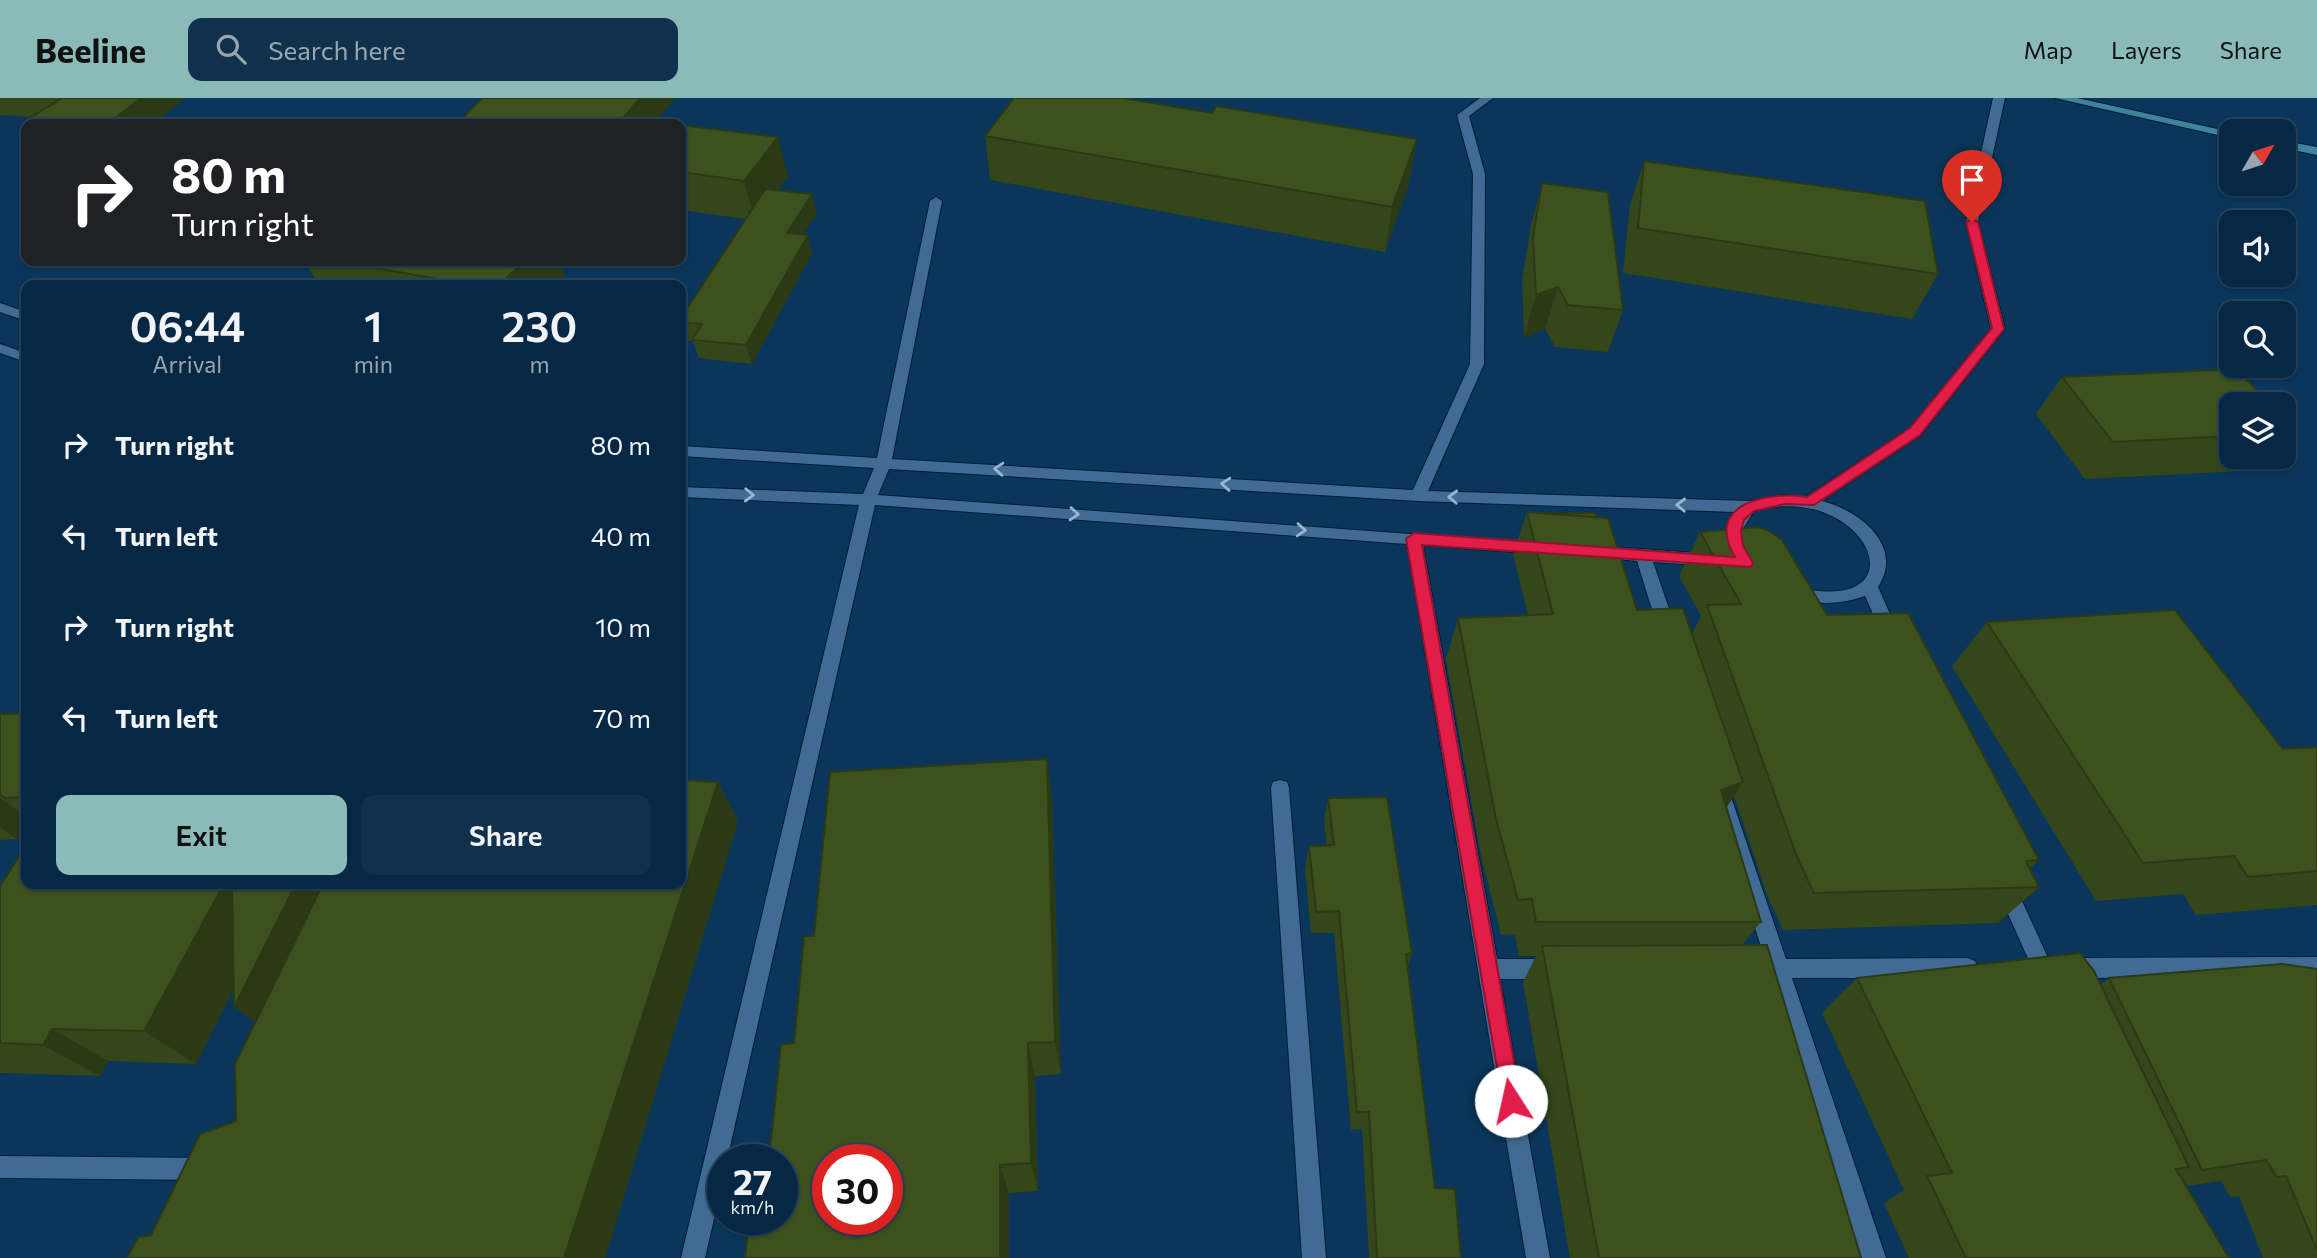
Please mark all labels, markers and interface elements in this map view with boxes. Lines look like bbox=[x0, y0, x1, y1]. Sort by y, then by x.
search box bbox=[188, 18, 678, 81]
text: Beeline bbox=[35, 29, 146, 70]
icon: search bbox=[212, 30, 250, 68]
text: Search here bbox=[268, 34, 406, 65]
text: Map bbox=[2024, 35, 2073, 64]
text: Layers bbox=[2111, 35, 2182, 64]
text: Share bbox=[2220, 35, 2282, 64]
north arrow bbox=[2219, 119, 2296, 196]
map controls bbox=[2219, 119, 2296, 469]
text: 80 m bbox=[171, 143, 286, 203]
icon: right bbox=[56, 147, 147, 238]
pin bbox=[1942, 150, 2002, 222]
icon: arrive bbox=[1953, 161, 1991, 199]
text: Turn right bbox=[171, 203, 314, 243]
button: sound bbox=[2219, 210, 2296, 287]
text: 06:44 bbox=[130, 299, 245, 351]
text: 1 bbox=[364, 299, 383, 351]
text: 230 bbox=[502, 299, 577, 351]
button: search bbox=[2219, 301, 2296, 378]
text: Arrival bbox=[153, 350, 222, 378]
text: min bbox=[354, 350, 393, 378]
text: m bbox=[529, 350, 549, 378]
button: layers bbox=[2219, 392, 2296, 469]
icon: right bbox=[56, 426, 94, 464]
text: Turn right bbox=[115, 429, 234, 460]
text: 80 m bbox=[591, 429, 651, 460]
one-way arrow bbox=[993, 462, 1004, 477]
one-way arrow bbox=[1221, 476, 1232, 491]
one-way arrow bbox=[744, 487, 755, 502]
one-way arrow bbox=[1448, 490, 1459, 505]
one-way arrow bbox=[1675, 497, 1686, 513]
one-way arrow bbox=[1069, 506, 1080, 521]
icon: left bbox=[56, 517, 94, 555]
text: Turn left bbox=[115, 520, 218, 551]
text: 40 m bbox=[591, 520, 651, 551]
one-way arrow bbox=[1296, 523, 1307, 538]
icon: right bbox=[56, 608, 94, 646]
text: Turn right bbox=[115, 611, 234, 642]
text: 10 m bbox=[595, 611, 651, 642]
icon: left bbox=[56, 699, 94, 737]
text: Turn left bbox=[115, 702, 218, 733]
text: 70 m bbox=[593, 702, 651, 733]
button: Exit bbox=[56, 795, 347, 875]
button: Share bbox=[361, 795, 651, 875]
position arrow bbox=[1474, 1064, 1548, 1138]
speed limit sign: 30 bbox=[812, 1144, 903, 1235]
text: 27 bbox=[733, 1159, 772, 1202]
text: km/h bbox=[731, 1196, 774, 1218]

